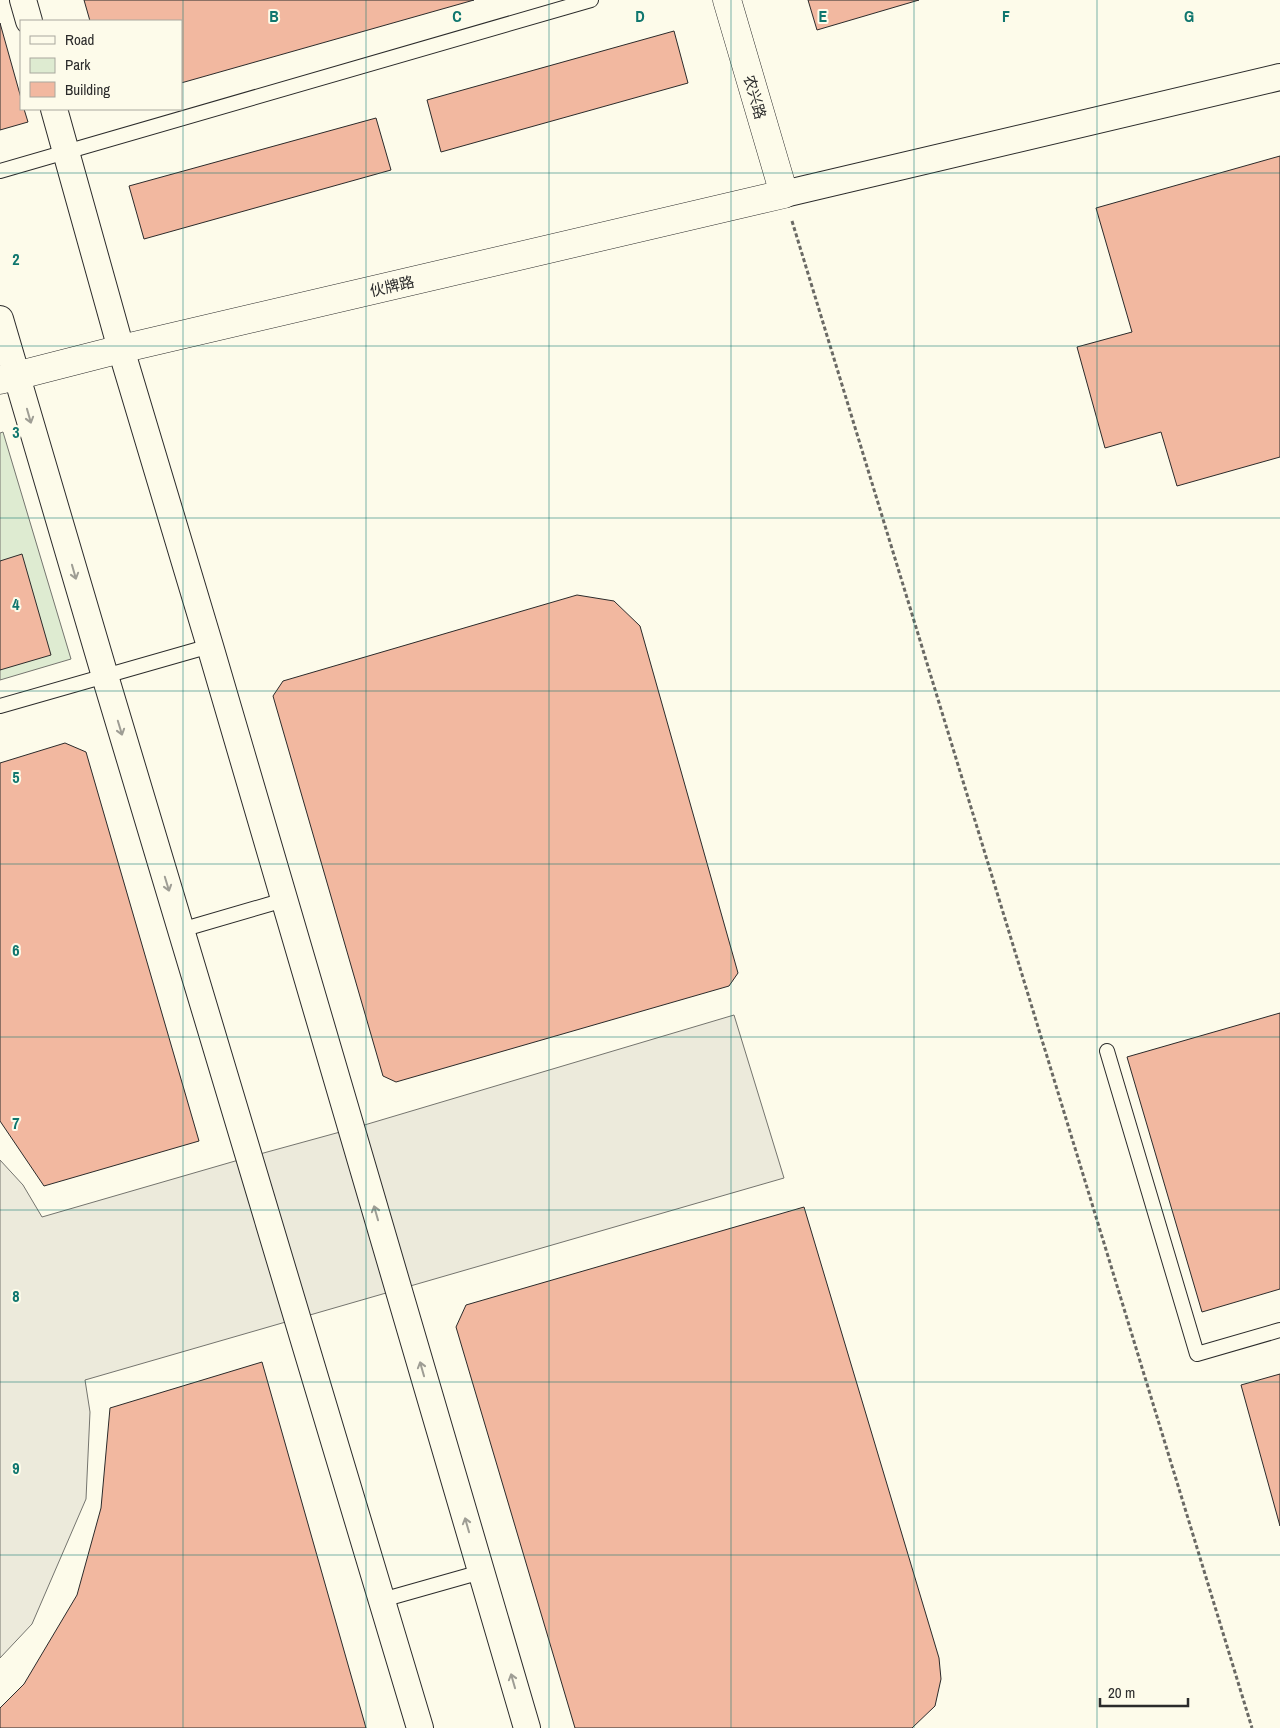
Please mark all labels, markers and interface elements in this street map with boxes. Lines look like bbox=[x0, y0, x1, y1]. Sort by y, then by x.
text: B bbox=[269, 5, 279, 27]
text: C bbox=[452, 5, 462, 27]
text: D bbox=[635, 5, 645, 27]
text: E bbox=[819, 5, 828, 27]
text: F bbox=[1002, 5, 1010, 27]
text: G bbox=[1184, 5, 1194, 27]
legend bbox=[20, 20, 182, 110]
text: Road bbox=[65, 29, 94, 50]
text: Park bbox=[65, 54, 91, 75]
street label: 农兴路 bbox=[739, 72, 771, 122]
text: Building bbox=[65, 79, 110, 100]
text: 2 bbox=[12, 248, 20, 270]
street label: 伙牌路 bbox=[368, 271, 416, 301]
one-way arrow bbox=[24, 408, 34, 424]
text: 3 bbox=[12, 421, 20, 443]
one-way arrow bbox=[70, 564, 80, 580]
text: 4 bbox=[12, 593, 20, 615]
one-way arrow bbox=[116, 720, 126, 736]
text: 5 bbox=[12, 766, 20, 788]
one-way arrow bbox=[162, 876, 172, 892]
text: 6 bbox=[12, 939, 20, 961]
text: 7 bbox=[12, 1112, 20, 1134]
one-way arrow bbox=[370, 1206, 380, 1222]
text: 8 bbox=[12, 1285, 20, 1307]
one-way arrow bbox=[416, 1362, 426, 1378]
text: 9 bbox=[12, 1457, 20, 1479]
one-way arrow bbox=[462, 1518, 472, 1534]
one-way arrow bbox=[508, 1674, 518, 1690]
scale bar bbox=[1100, 1676, 1188, 1708]
text: 20 m bbox=[1108, 1682, 1135, 1703]

